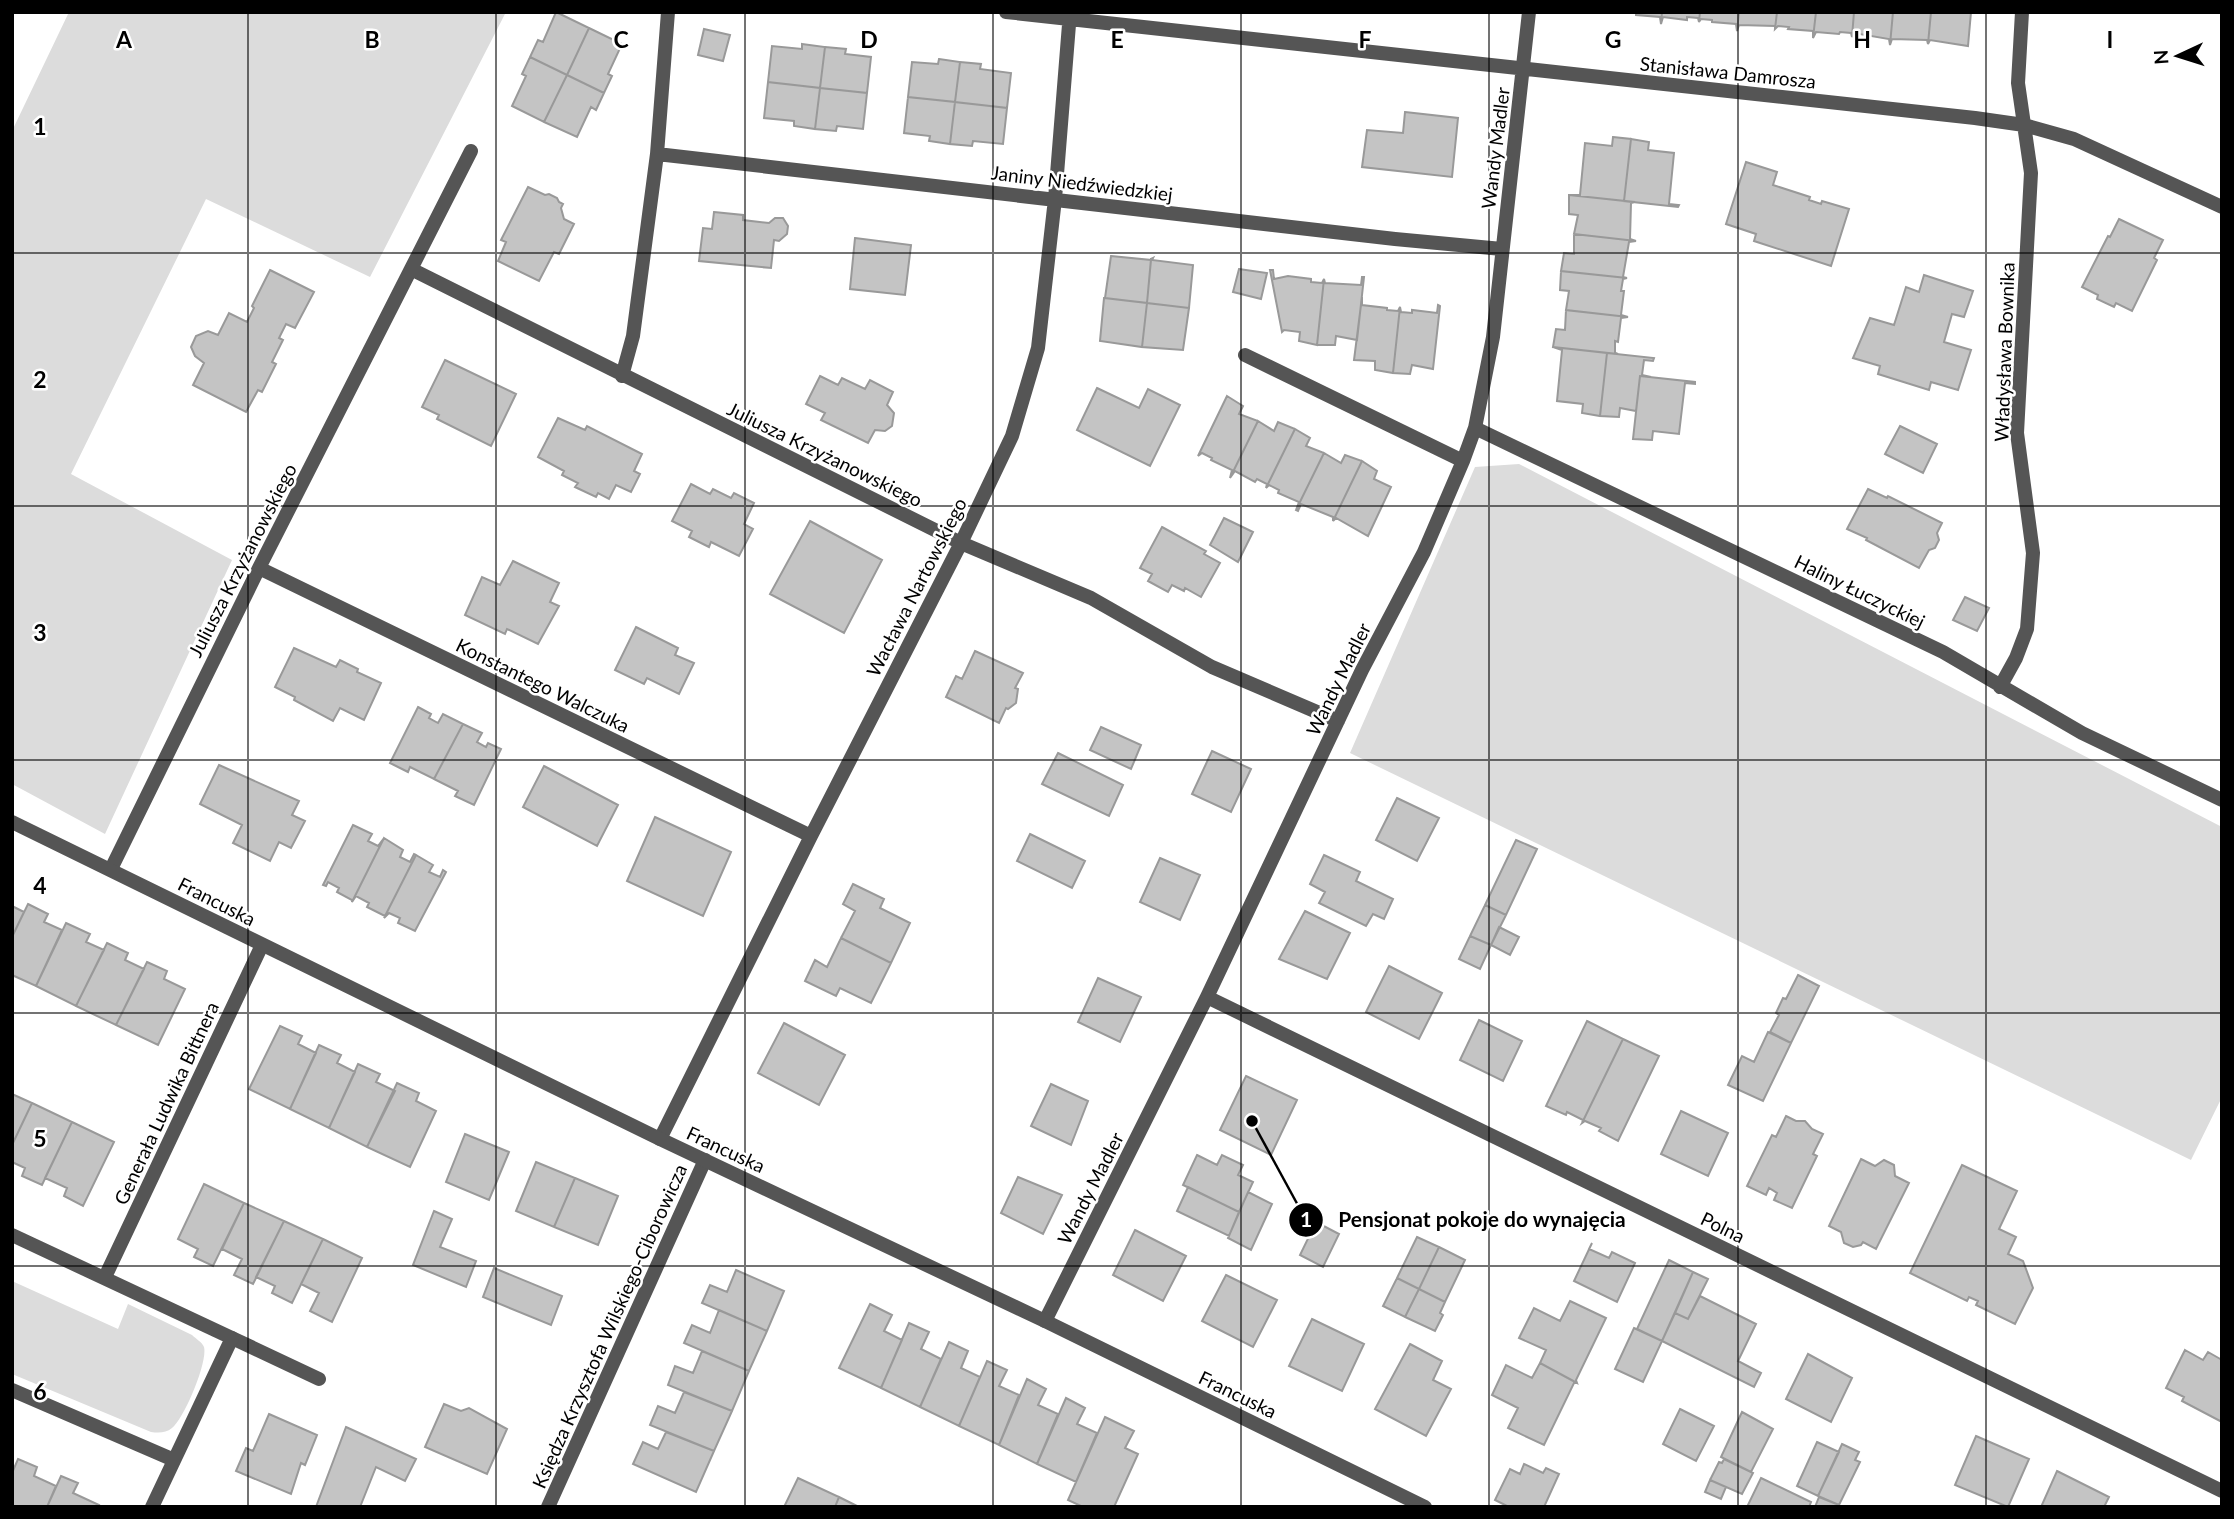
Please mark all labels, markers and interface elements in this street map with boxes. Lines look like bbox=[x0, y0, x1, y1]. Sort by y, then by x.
north arrow bbox=[2143, 21, 2213, 91]
text: A bbox=[115, 25, 133, 53]
text: B bbox=[364, 25, 380, 53]
text: C bbox=[613, 25, 629, 53]
text: D bbox=[860, 25, 878, 53]
text: E bbox=[1110, 25, 1124, 53]
text: F bbox=[1358, 25, 1372, 53]
text: G bbox=[1605, 25, 1621, 53]
text: H bbox=[1853, 25, 1871, 53]
text: I bbox=[2107, 25, 2113, 53]
text: N bbox=[2149, 49, 2173, 65]
street label: Stanisława Damrosza bbox=[1639, 51, 1817, 93]
street label: Wandy Madler bbox=[1476, 86, 1514, 210]
text: 1 bbox=[33, 112, 47, 140]
street label: Janiny Niedźwiedzkiej bbox=[990, 160, 1174, 206]
street label: Władysława Bownika bbox=[1989, 262, 2019, 442]
text: 2 bbox=[33, 365, 47, 393]
street label: Juliusza Krzyżanowskiego bbox=[724, 397, 926, 511]
street label: Juliusza Krzyżanowskiego bbox=[183, 459, 301, 661]
street label: Wacława Nartowskiego bbox=[861, 494, 971, 680]
street label: Haliny Łuczyckiej bbox=[1791, 549, 1929, 633]
text: 3 bbox=[33, 618, 47, 646]
street label: Wandy Madler bbox=[1301, 619, 1375, 739]
street label: Konstantego Walczuka bbox=[453, 633, 633, 737]
text: 4 bbox=[33, 871, 47, 899]
street label: Francuska bbox=[174, 872, 260, 930]
street label: Generała Ludwika Bittnera bbox=[109, 998, 223, 1208]
street label: Francuska bbox=[683, 1121, 769, 1177]
text: 5 bbox=[33, 1124, 47, 1152]
street label: Wandy Madler bbox=[1052, 1128, 1128, 1248]
street label: Księdza Krzysztofa Wilskiego-Ciborowicza bbox=[527, 1160, 691, 1492]
callout: Pensjonat pokoje do wynajęcia bbox=[1289, 1199, 1640, 1241]
text: 1 bbox=[1300, 1206, 1312, 1231]
text: Pensjonat pokoje do wynajęcia bbox=[1338, 1206, 1626, 1231]
street label: Polna bbox=[1697, 1207, 1749, 1247]
street label: Francuska bbox=[1195, 1365, 1281, 1423]
text: 6 bbox=[33, 1377, 47, 1405]

